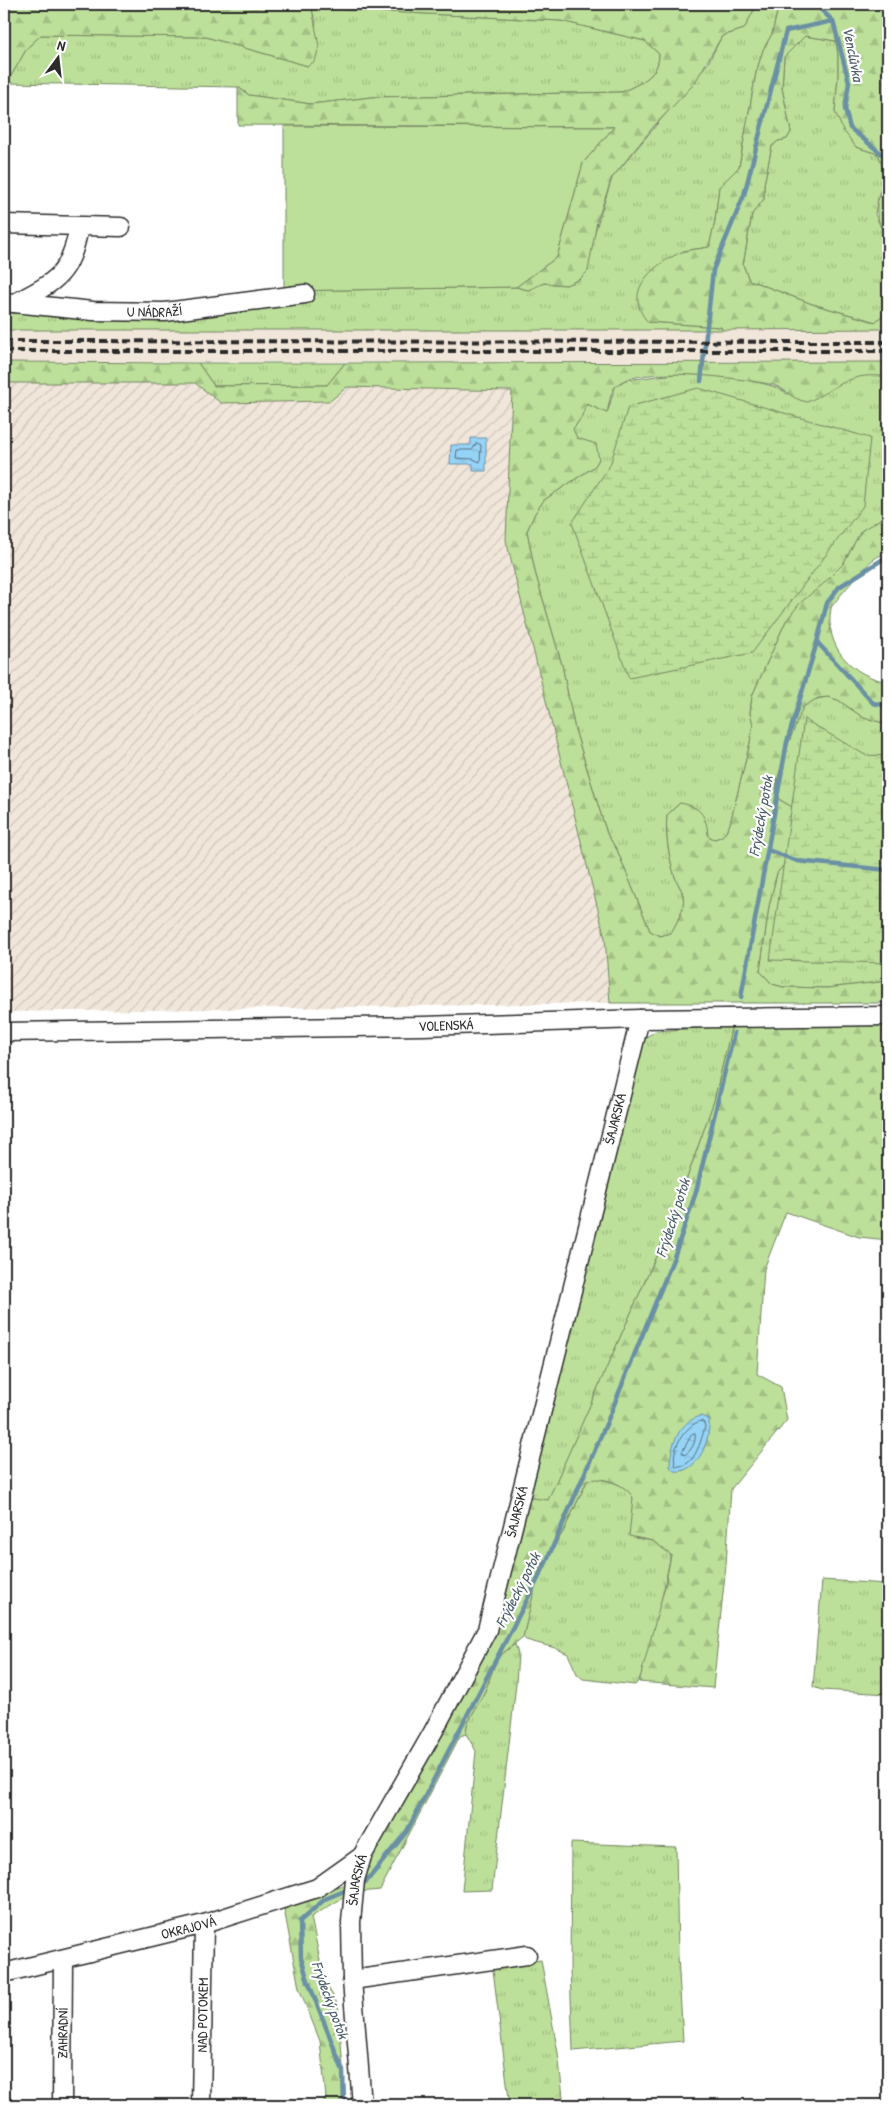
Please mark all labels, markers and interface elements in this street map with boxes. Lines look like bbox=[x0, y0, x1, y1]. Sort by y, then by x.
water label: Venclůvka bbox=[838, 25, 869, 85]
north arrow bbox=[32, 32, 82, 82]
text: N bbox=[55, 35, 68, 55]
street label: U NÁDRAŽÍ bbox=[127, 300, 183, 321]
water label: Frýdecký potok bbox=[743, 772, 778, 858]
street label: VOLENSKÁ bbox=[418, 1014, 474, 1035]
street label: ŠAJARSKÁ bbox=[599, 1091, 630, 1146]
water label: Frýdecký potok bbox=[650, 1174, 696, 1260]
street label: ŠAJARSKÁ bbox=[501, 1484, 532, 1539]
water label: Frýdecký potok bbox=[490, 1547, 546, 1631]
street label: ŠAJARSKÁ bbox=[343, 1852, 371, 1906]
street label: OKRAJOVÁ bbox=[159, 1911, 218, 1943]
water label: Frýdecký potok bbox=[307, 1958, 355, 2043]
street label: NAD POTOKEM bbox=[192, 1977, 212, 2053]
street label: ZAHRADNÍ bbox=[52, 2007, 72, 2059]

